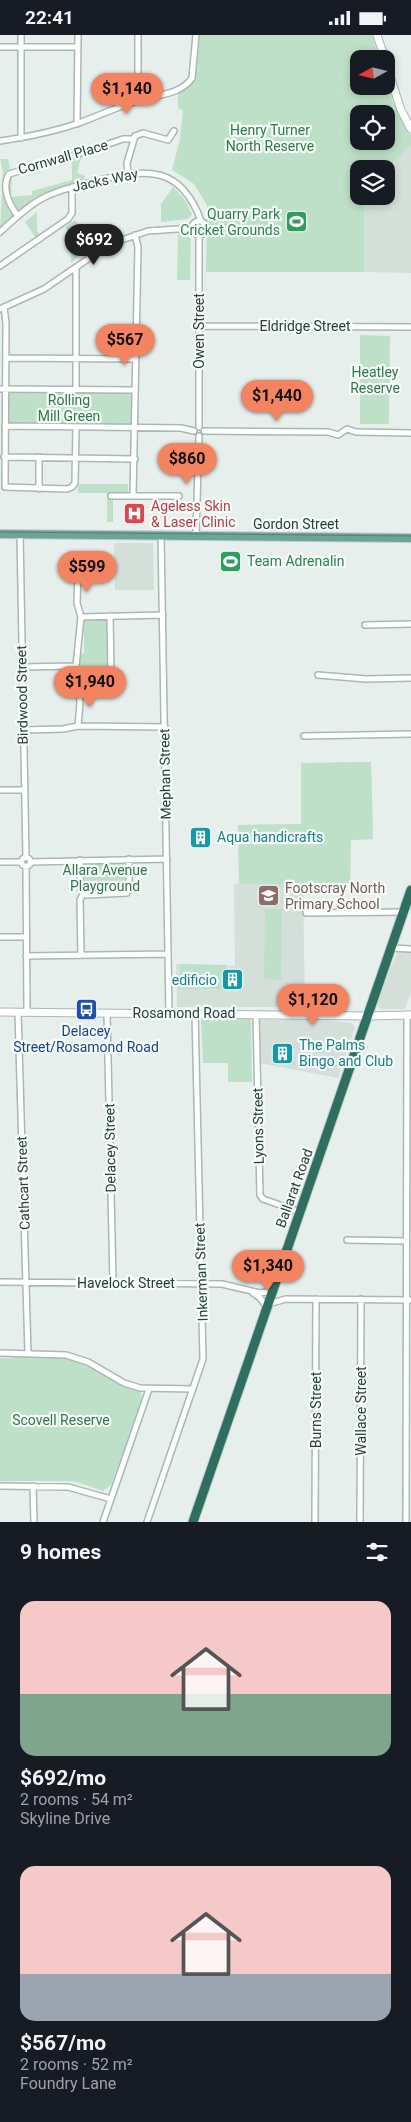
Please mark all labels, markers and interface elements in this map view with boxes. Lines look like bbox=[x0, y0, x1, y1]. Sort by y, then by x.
text: 22:41 bbox=[25, 6, 74, 29]
north arrow bbox=[350, 50, 395, 95]
map controls bbox=[350, 50, 395, 205]
pin: $1,140 bbox=[86, 73, 168, 115]
text: $1,140 bbox=[102, 79, 152, 98]
button: locate bbox=[350, 105, 395, 150]
park label: Henry Turner North Reserve bbox=[226, 122, 314, 154]
street label: Cornwall Place bbox=[16, 137, 110, 177]
button: layers bbox=[350, 160, 395, 205]
street label: Jacks Way bbox=[71, 165, 140, 195]
place label: Quarry Park Cricket Grounds bbox=[180, 206, 281, 238]
sports icon: Quarry Park Cricket Grounds bbox=[284, 210, 308, 234]
pin: $692 bbox=[64, 223, 124, 266]
text: $692 bbox=[76, 230, 112, 249]
street label: Owen Street bbox=[191, 293, 207, 369]
street label: Eldridge Street bbox=[260, 318, 351, 334]
pin: $567 bbox=[95, 323, 155, 366]
text: $567 bbox=[107, 330, 143, 349]
park label: Heatley Reserve bbox=[350, 364, 400, 396]
pin: $1,440 bbox=[236, 379, 318, 422]
text: $1,440 bbox=[252, 386, 302, 405]
park label: Rolling Mill Green bbox=[38, 392, 100, 424]
pin: $860 bbox=[157, 443, 217, 485]
text: $860 bbox=[169, 449, 205, 468]
place label: Ageless Skin & Laser Clinic bbox=[151, 498, 236, 530]
hospital icon: Ageless Skin & Laser Clinic bbox=[123, 502, 147, 526]
street label: Gordon Street bbox=[253, 516, 339, 532]
sports icon: Team Adrenalin bbox=[219, 549, 243, 573]
pin: $599 bbox=[57, 551, 117, 593]
place label: Team Adrenalin bbox=[247, 553, 344, 569]
text: $599 bbox=[69, 557, 105, 576]
street label: Birdwood Street bbox=[13, 645, 31, 745]
pin: $1,940 bbox=[49, 665, 131, 708]
text: $1,940 bbox=[65, 672, 115, 691]
street label: Mephan Street bbox=[156, 728, 174, 820]
building icon: Aqua handicrafts bbox=[189, 825, 213, 849]
place label: Aqua handicrafts bbox=[217, 829, 323, 845]
park label: Allara Avenue Playground bbox=[63, 862, 147, 894]
place label: Footscray North Primary School bbox=[285, 880, 385, 912]
school or university icon: Footscray North Primary School bbox=[257, 884, 281, 908]
building icon: edificio bbox=[221, 968, 245, 992]
place label: edificio bbox=[172, 972, 217, 988]
pin: $1,120 bbox=[272, 983, 354, 1026]
text: $1,120 bbox=[288, 990, 338, 1009]
bus stop icon: Delacey Street/Rosamond Road bbox=[74, 997, 98, 1021]
street label: Rosamond Road bbox=[133, 1005, 235, 1021]
place label: Delacey Street/Rosamond Road bbox=[13, 1023, 159, 1055]
place label: The Palms Bingo and Club bbox=[299, 1037, 393, 1069]
building icon: The Palms Bingo and Club bbox=[271, 1041, 295, 1065]
street label: Lyons Street bbox=[249, 1087, 267, 1164]
street label: Delacey Street bbox=[101, 1103, 119, 1193]
street label: Cathcart Street bbox=[13, 1135, 33, 1230]
street label: Ballarat Road bbox=[272, 1146, 316, 1230]
street label: Inkerman Street bbox=[191, 1222, 211, 1322]
pin: $1,340 bbox=[227, 1249, 309, 1292]
text: $1,340 bbox=[243, 1256, 293, 1275]
street label: Havelock Street bbox=[77, 1275, 175, 1291]
street label: Wallace Street bbox=[353, 1366, 369, 1456]
street label: Burns Street bbox=[308, 1371, 324, 1448]
park label: Scovell Reserve bbox=[12, 1412, 110, 1428]
icon: filters bbox=[363, 1538, 391, 1566]
text: 9 homes bbox=[20, 1540, 101, 1564]
icon: home bbox=[161, 1634, 251, 1724]
text: $692/mo bbox=[20, 1766, 106, 1790]
text: 2 rooms · 54 m² bbox=[20, 1790, 133, 1809]
text: Skyline Drive bbox=[20, 1809, 110, 1828]
icon: home bbox=[161, 1899, 251, 1989]
text: $567/mo bbox=[20, 2031, 106, 2055]
text: 2 rooms · 52 m² bbox=[20, 2055, 133, 2074]
text: Foundry Lane bbox=[20, 2074, 116, 2093]

